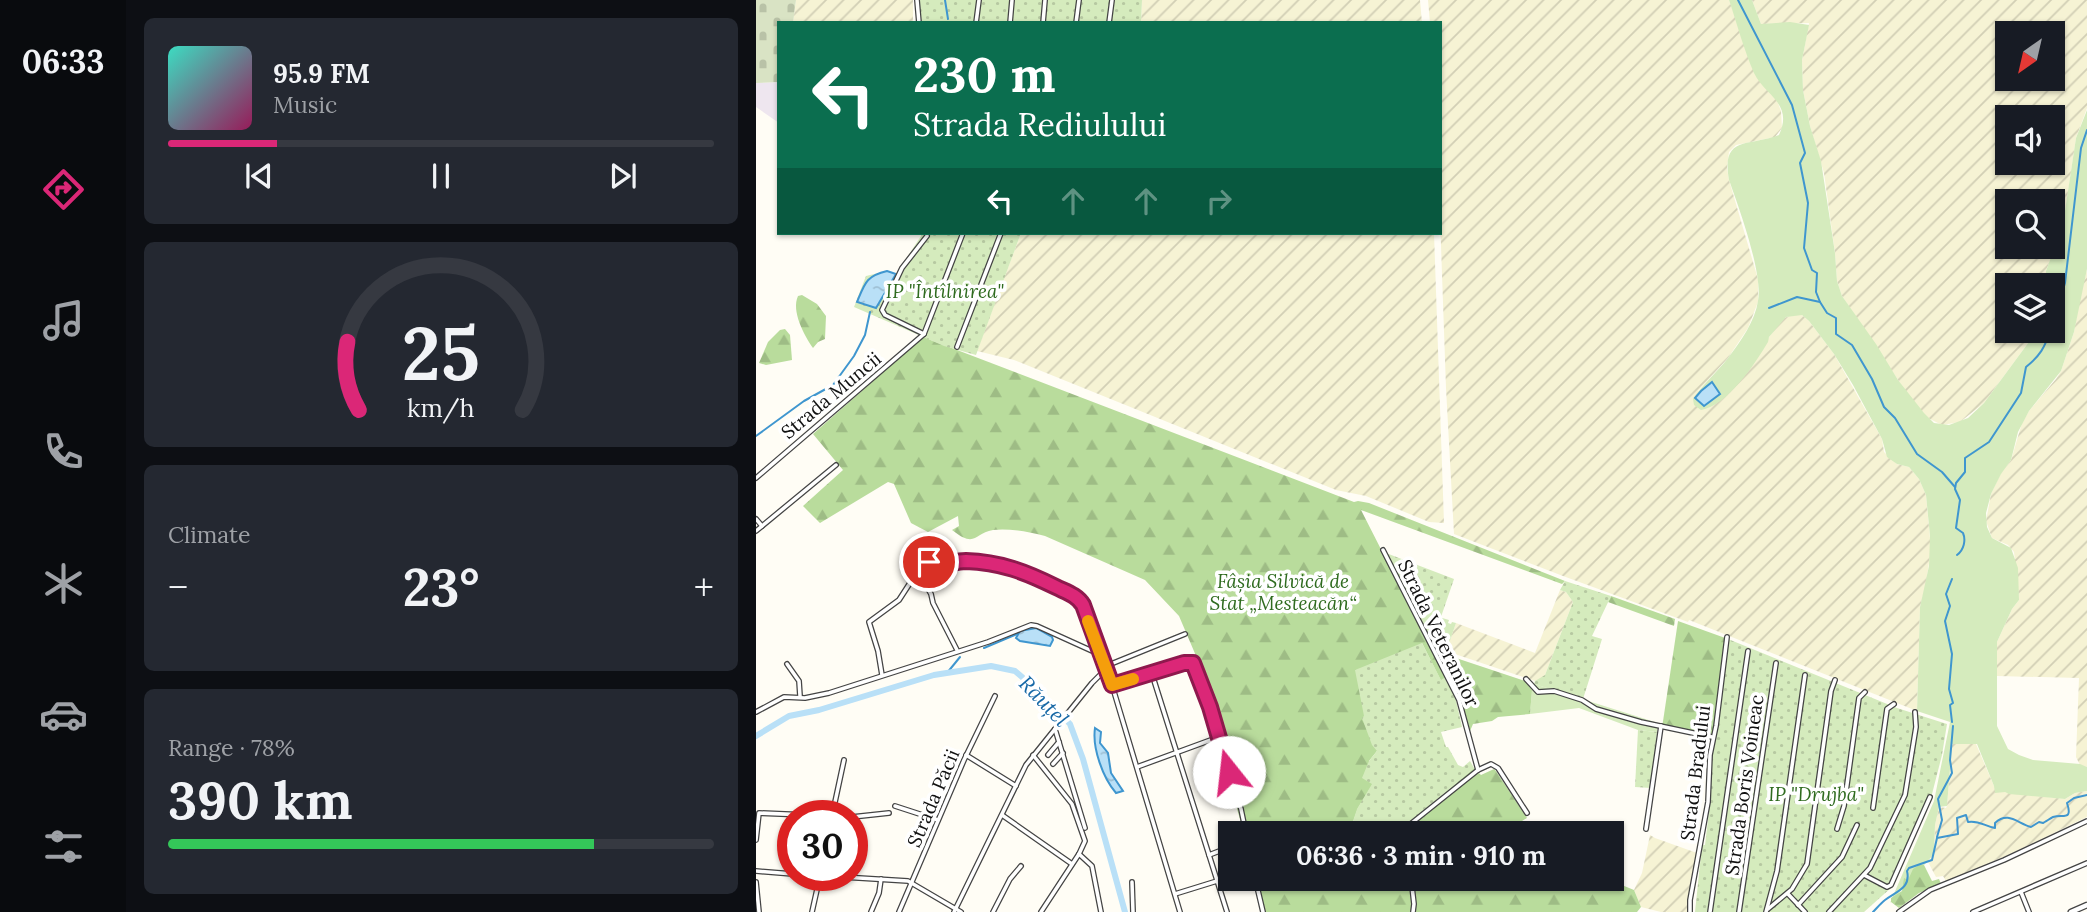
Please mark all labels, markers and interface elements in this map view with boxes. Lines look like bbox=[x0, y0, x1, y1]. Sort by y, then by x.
north arrow bbox=[1995, 21, 2065, 91]
map controls bbox=[1995, 21, 2065, 343]
text: 06:33 bbox=[22, 41, 104, 82]
text: 230 m bbox=[913, 43, 1056, 105]
icon: left bbox=[798, 49, 889, 140]
text: 95.9 FM bbox=[273, 57, 370, 90]
text: Music bbox=[273, 90, 337, 119]
text: Strada Rediulului bbox=[913, 104, 1167, 145]
button: sound bbox=[1995, 105, 2065, 175]
icon: previous bbox=[240, 157, 278, 195]
icon: pause bbox=[422, 157, 460, 195]
icon: next bbox=[604, 157, 642, 195]
icon: directions bbox=[39, 165, 88, 214]
icon: left bbox=[981, 182, 1019, 220]
icon: ahead bbox=[1054, 182, 1092, 220]
icon: ahead bbox=[1127, 182, 1165, 220]
icon: right bbox=[1200, 182, 1238, 220]
button: search bbox=[1995, 189, 2065, 259]
button: layers bbox=[1995, 273, 2065, 343]
park label: IP "Întîlnirea" bbox=[886, 279, 1004, 303]
icon: music bbox=[39, 296, 88, 345]
text: 25 bbox=[402, 308, 480, 401]
street label: Strada Muncii bbox=[776, 346, 886, 444]
text: km/h bbox=[407, 392, 475, 424]
icon: phone bbox=[39, 427, 88, 476]
text: Climate bbox=[168, 520, 250, 549]
pin bbox=[899, 532, 959, 592]
icon: arrive bbox=[910, 543, 948, 581]
text: 23° bbox=[403, 554, 479, 620]
street label: Strada Veteranilor bbox=[1393, 555, 1485, 711]
icon: climate bbox=[39, 559, 88, 608]
text: − bbox=[168, 563, 188, 611]
text: + bbox=[694, 563, 714, 611]
park label: Fâșia Silvică de Stat „Mesteacăn“ bbox=[1209, 569, 1357, 615]
water label: Răuțel bbox=[1013, 670, 1075, 732]
icon: car bbox=[39, 690, 88, 739]
street label: Strada Boris Voineac bbox=[1719, 693, 1769, 877]
street label: Strada Bradului bbox=[1675, 704, 1715, 842]
text: Range · 78% bbox=[168, 733, 295, 762]
position arrow bbox=[1192, 735, 1266, 809]
street label: Strada Păcii bbox=[902, 745, 964, 851]
text: 390 km bbox=[168, 767, 353, 833]
park label: IP "Drujba" bbox=[1768, 782, 1864, 806]
speed limit sign: 30 bbox=[777, 800, 868, 891]
icon: filters bbox=[39, 822, 88, 871]
text: 06:36 · 3 min · 910 m bbox=[1296, 839, 1546, 872]

